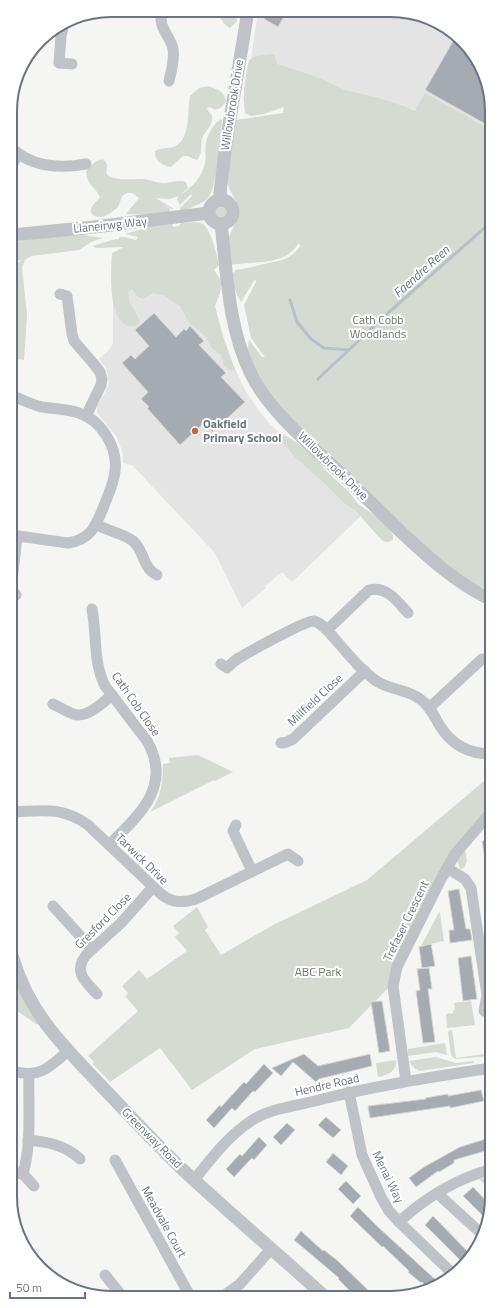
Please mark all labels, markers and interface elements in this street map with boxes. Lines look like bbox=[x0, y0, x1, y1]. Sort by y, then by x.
street label: Willowbrook Drive bbox=[215, 58, 248, 152]
street label: Llaneirwg Way bbox=[72, 211, 148, 238]
water label: Faendre Reen bbox=[388, 240, 454, 302]
park label: Cath Cobb Woodlands bbox=[350, 310, 407, 343]
place label: Oakfield Primary School bbox=[203, 414, 281, 447]
marker: Oakfield Primary School bbox=[190, 426, 200, 436]
street label: Willowbrook Drive bbox=[294, 427, 373, 504]
street label: Cath Cob Close bbox=[107, 668, 166, 740]
street label: Millfield Close bbox=[283, 669, 347, 730]
street label: Tarwick Drive bbox=[112, 829, 173, 889]
street label: Trefaser Crescent bbox=[378, 876, 434, 964]
street label: Gresford Close bbox=[70, 888, 135, 953]
park label: ABC Park bbox=[295, 962, 342, 981]
street label: Hendre Road bbox=[293, 1068, 361, 1101]
street label: Greenway Road bbox=[118, 1103, 187, 1172]
street label: Menai Way bbox=[368, 1147, 409, 1206]
street label: Meadvale Court bbox=[137, 1183, 192, 1262]
scale bar bbox=[10, 1274, 85, 1300]
text: 50 m bbox=[16, 1278, 42, 1297]

